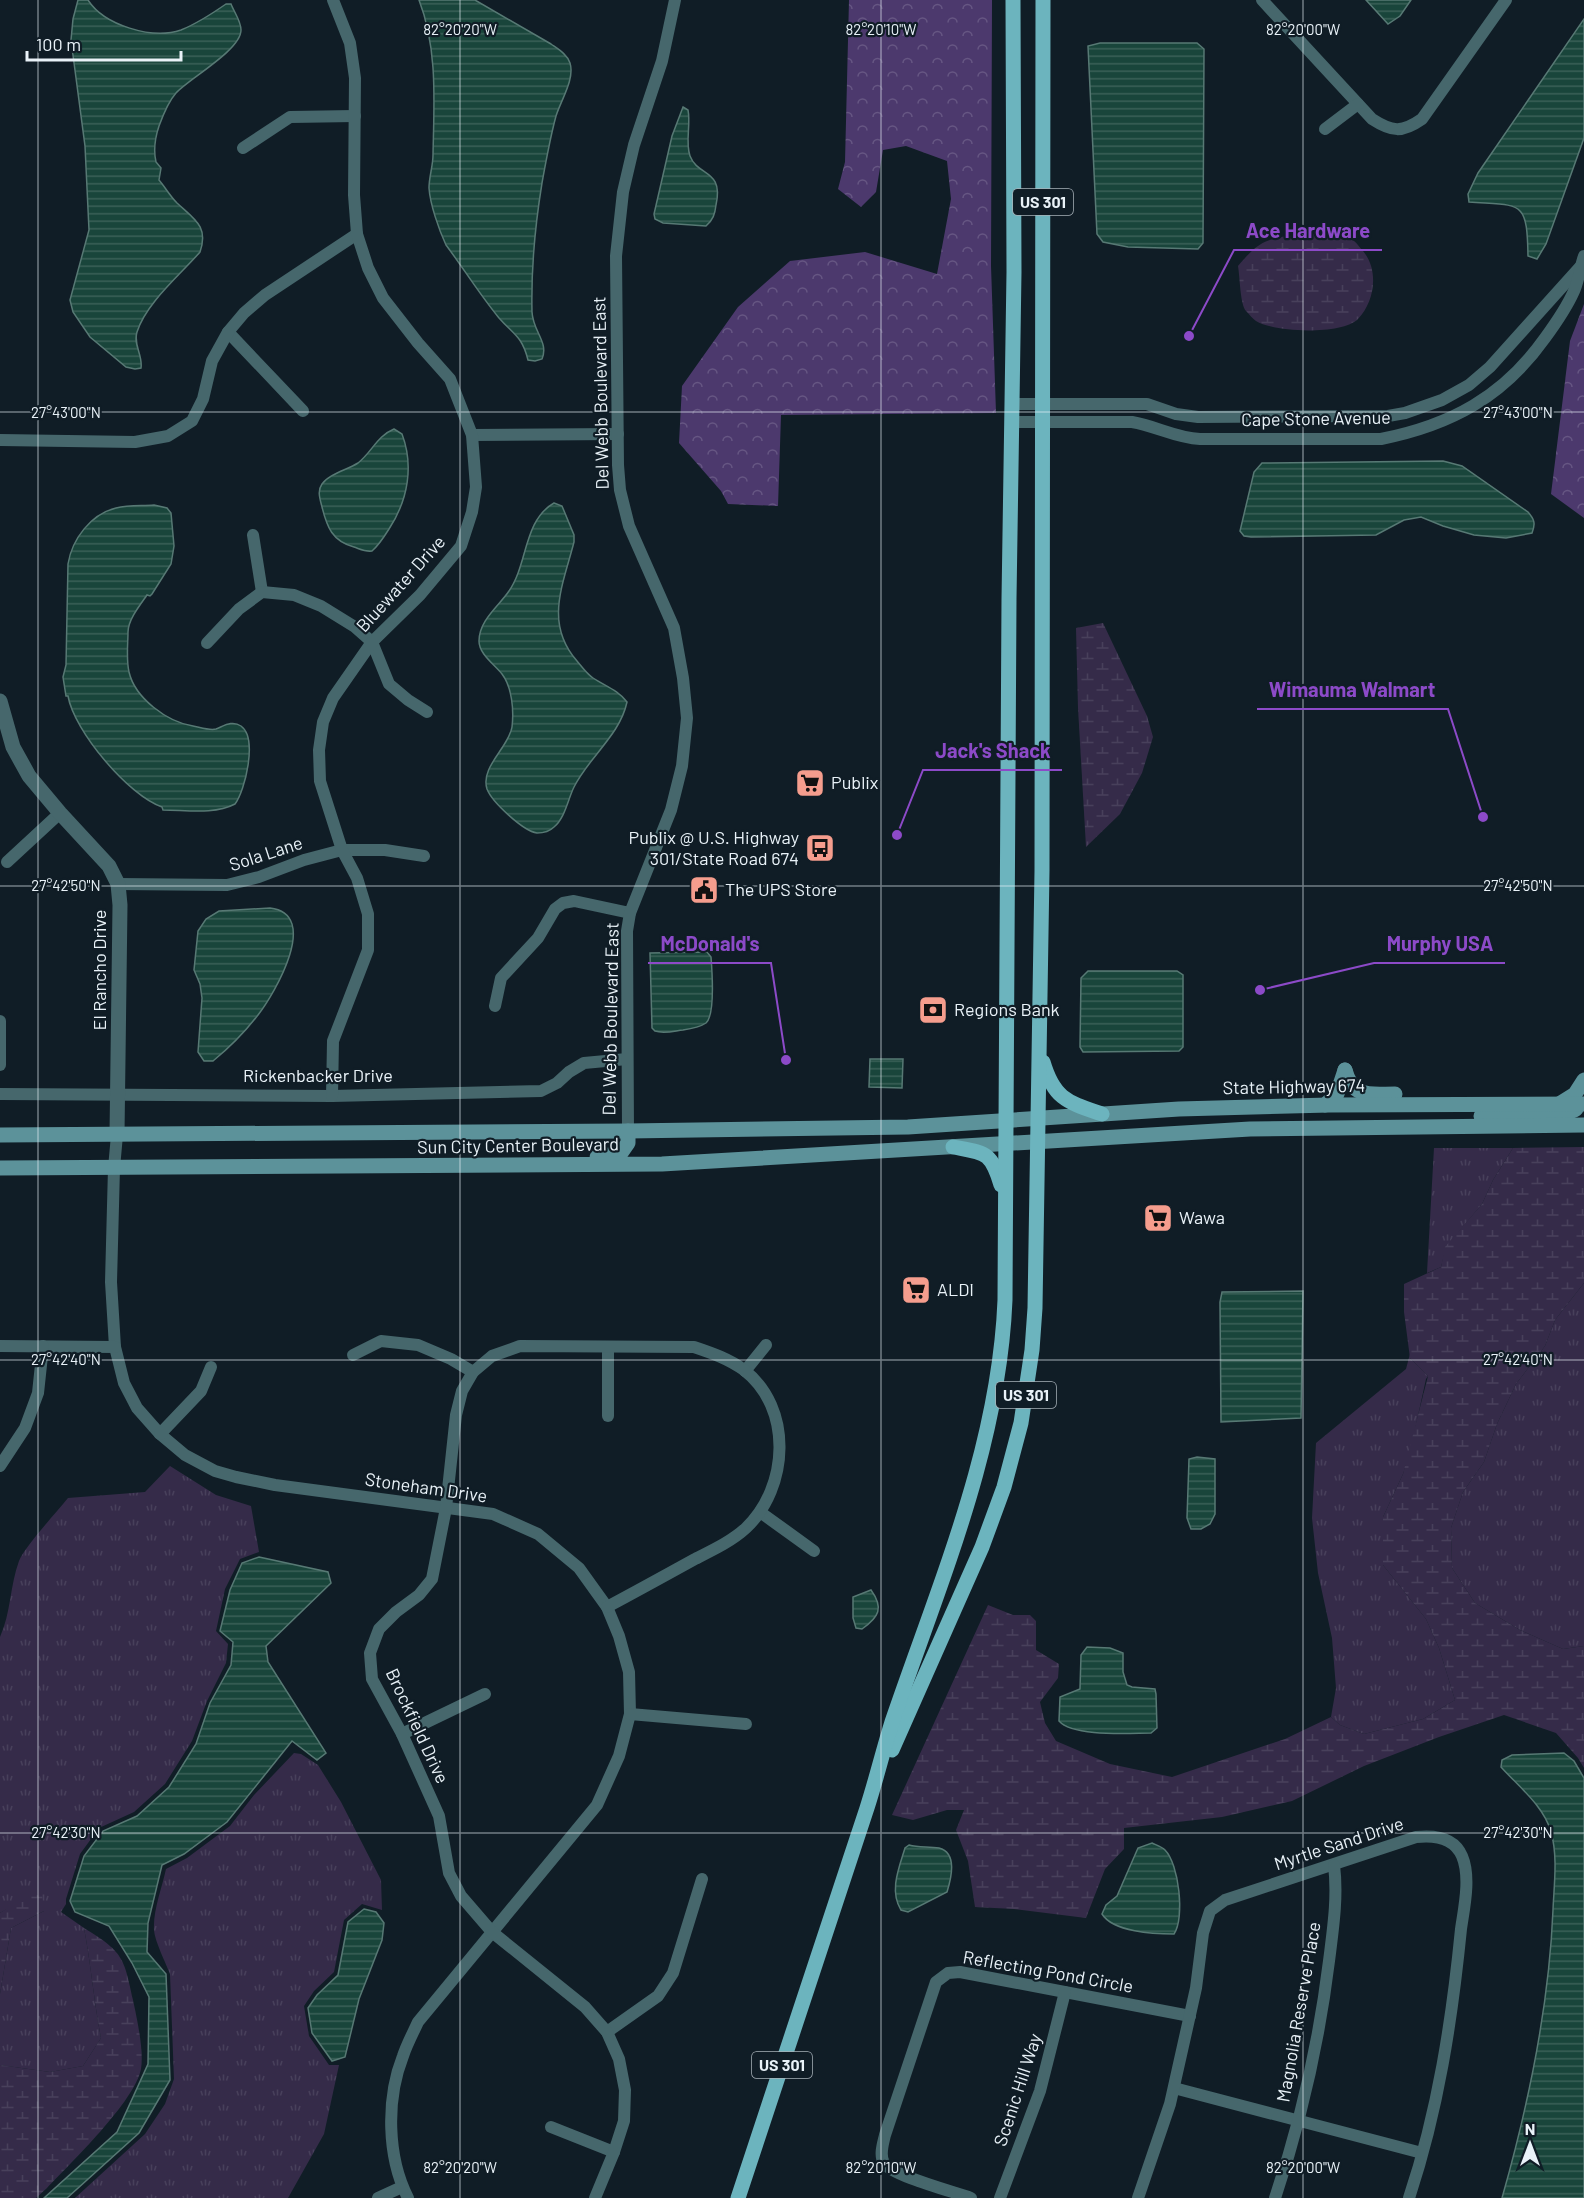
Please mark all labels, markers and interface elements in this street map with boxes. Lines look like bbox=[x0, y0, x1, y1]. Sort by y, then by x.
text: 82°20'20"W bbox=[423, 20, 497, 38]
text: 82°20'10"W bbox=[846, 20, 916, 38]
text: 82°20'00"W bbox=[1266, 20, 1340, 38]
scale bar bbox=[27, 24, 182, 62]
text: 100 m bbox=[36, 33, 81, 55]
road number: US 301 bbox=[1013, 189, 1073, 215]
callout: Ace Hardware bbox=[1234, 212, 1382, 250]
text: Ace Hardware bbox=[1246, 218, 1370, 242]
street label: Del Webb Boulevard East bbox=[587, 296, 613, 490]
text: 27°43'00"N bbox=[31, 403, 101, 421]
text: 27°43'00"N bbox=[1483, 403, 1553, 421]
street label: Cape Stone Avenue bbox=[1241, 406, 1391, 430]
street label: Bluewater Drive bbox=[351, 530, 449, 636]
callout: Wimauma Walmart bbox=[1257, 671, 1448, 709]
text: Wimauma Walmart bbox=[1269, 677, 1435, 701]
callout: Jack's Shack bbox=[923, 732, 1062, 770]
text: Jack's Shack bbox=[935, 738, 1051, 762]
supermarket icon: Publix bbox=[794, 767, 826, 799]
place label: Publix bbox=[831, 771, 879, 793]
place label: Publix @ U.S. Highway 301/State Road 674 bbox=[628, 826, 799, 869]
street label: Sola Lane bbox=[226, 831, 305, 875]
bus stop icon: Publix @ U.S. Highway 301/State Road 674 bbox=[804, 832, 836, 864]
public building icon: The UPS Store bbox=[688, 874, 720, 906]
text: 27°42'50"N bbox=[31, 876, 101, 894]
text: 27°42'50"N bbox=[1483, 876, 1553, 894]
place label: The UPS Store bbox=[725, 878, 837, 900]
street label: El Rancho Drive bbox=[88, 910, 110, 1030]
street label: Del Webb Boulevard East bbox=[597, 922, 623, 1116]
callout: McDonald's bbox=[648, 925, 771, 963]
callout: Murphy USA bbox=[1374, 925, 1505, 963]
text: McDonald's bbox=[660, 931, 760, 955]
text: Murphy USA bbox=[1387, 931, 1493, 955]
bank icon: Regions Bank bbox=[917, 994, 949, 1026]
place label: Regions Bank bbox=[954, 998, 1060, 1020]
street label: Rickenbacker Drive bbox=[243, 1064, 393, 1086]
street label: State Highway 674 bbox=[1222, 1074, 1365, 1098]
street label: Sun City Center Boulevard bbox=[417, 1132, 619, 1158]
supermarket icon: Wawa bbox=[1142, 1202, 1174, 1234]
place label: Wawa bbox=[1179, 1206, 1225, 1228]
supermarket icon: ALDI bbox=[900, 1274, 932, 1306]
place label: ALDI bbox=[937, 1278, 974, 1300]
text: 27°42'40"N bbox=[31, 1350, 101, 1368]
text: 27°42'40"N bbox=[1483, 1350, 1553, 1368]
road number: US 301 bbox=[996, 1382, 1056, 1408]
street label: Stoneham Drive bbox=[364, 1468, 489, 1506]
street label: Brockfield Drive bbox=[382, 1665, 454, 1787]
street label: Myrtle Sand Drive bbox=[1271, 1812, 1406, 1874]
text: 27°42'30"N bbox=[31, 1823, 101, 1841]
text: 27°42'30"N bbox=[1483, 1823, 1553, 1841]
street label: Magnolia Reserve Place bbox=[1271, 1920, 1325, 2104]
street label: Reflecting Pond Circle bbox=[961, 1945, 1135, 1997]
street label: Scenic Hill Way bbox=[988, 2031, 1046, 2149]
road number: US 301 bbox=[752, 2052, 812, 2078]
north arrow bbox=[1500, 2114, 1560, 2174]
text: N bbox=[1525, 2119, 1535, 2138]
text: 82°20'20"W bbox=[423, 2158, 497, 2176]
text: 82°20'10"W bbox=[846, 2158, 916, 2176]
text: 82°20'00"W bbox=[1266, 2158, 1340, 2176]

